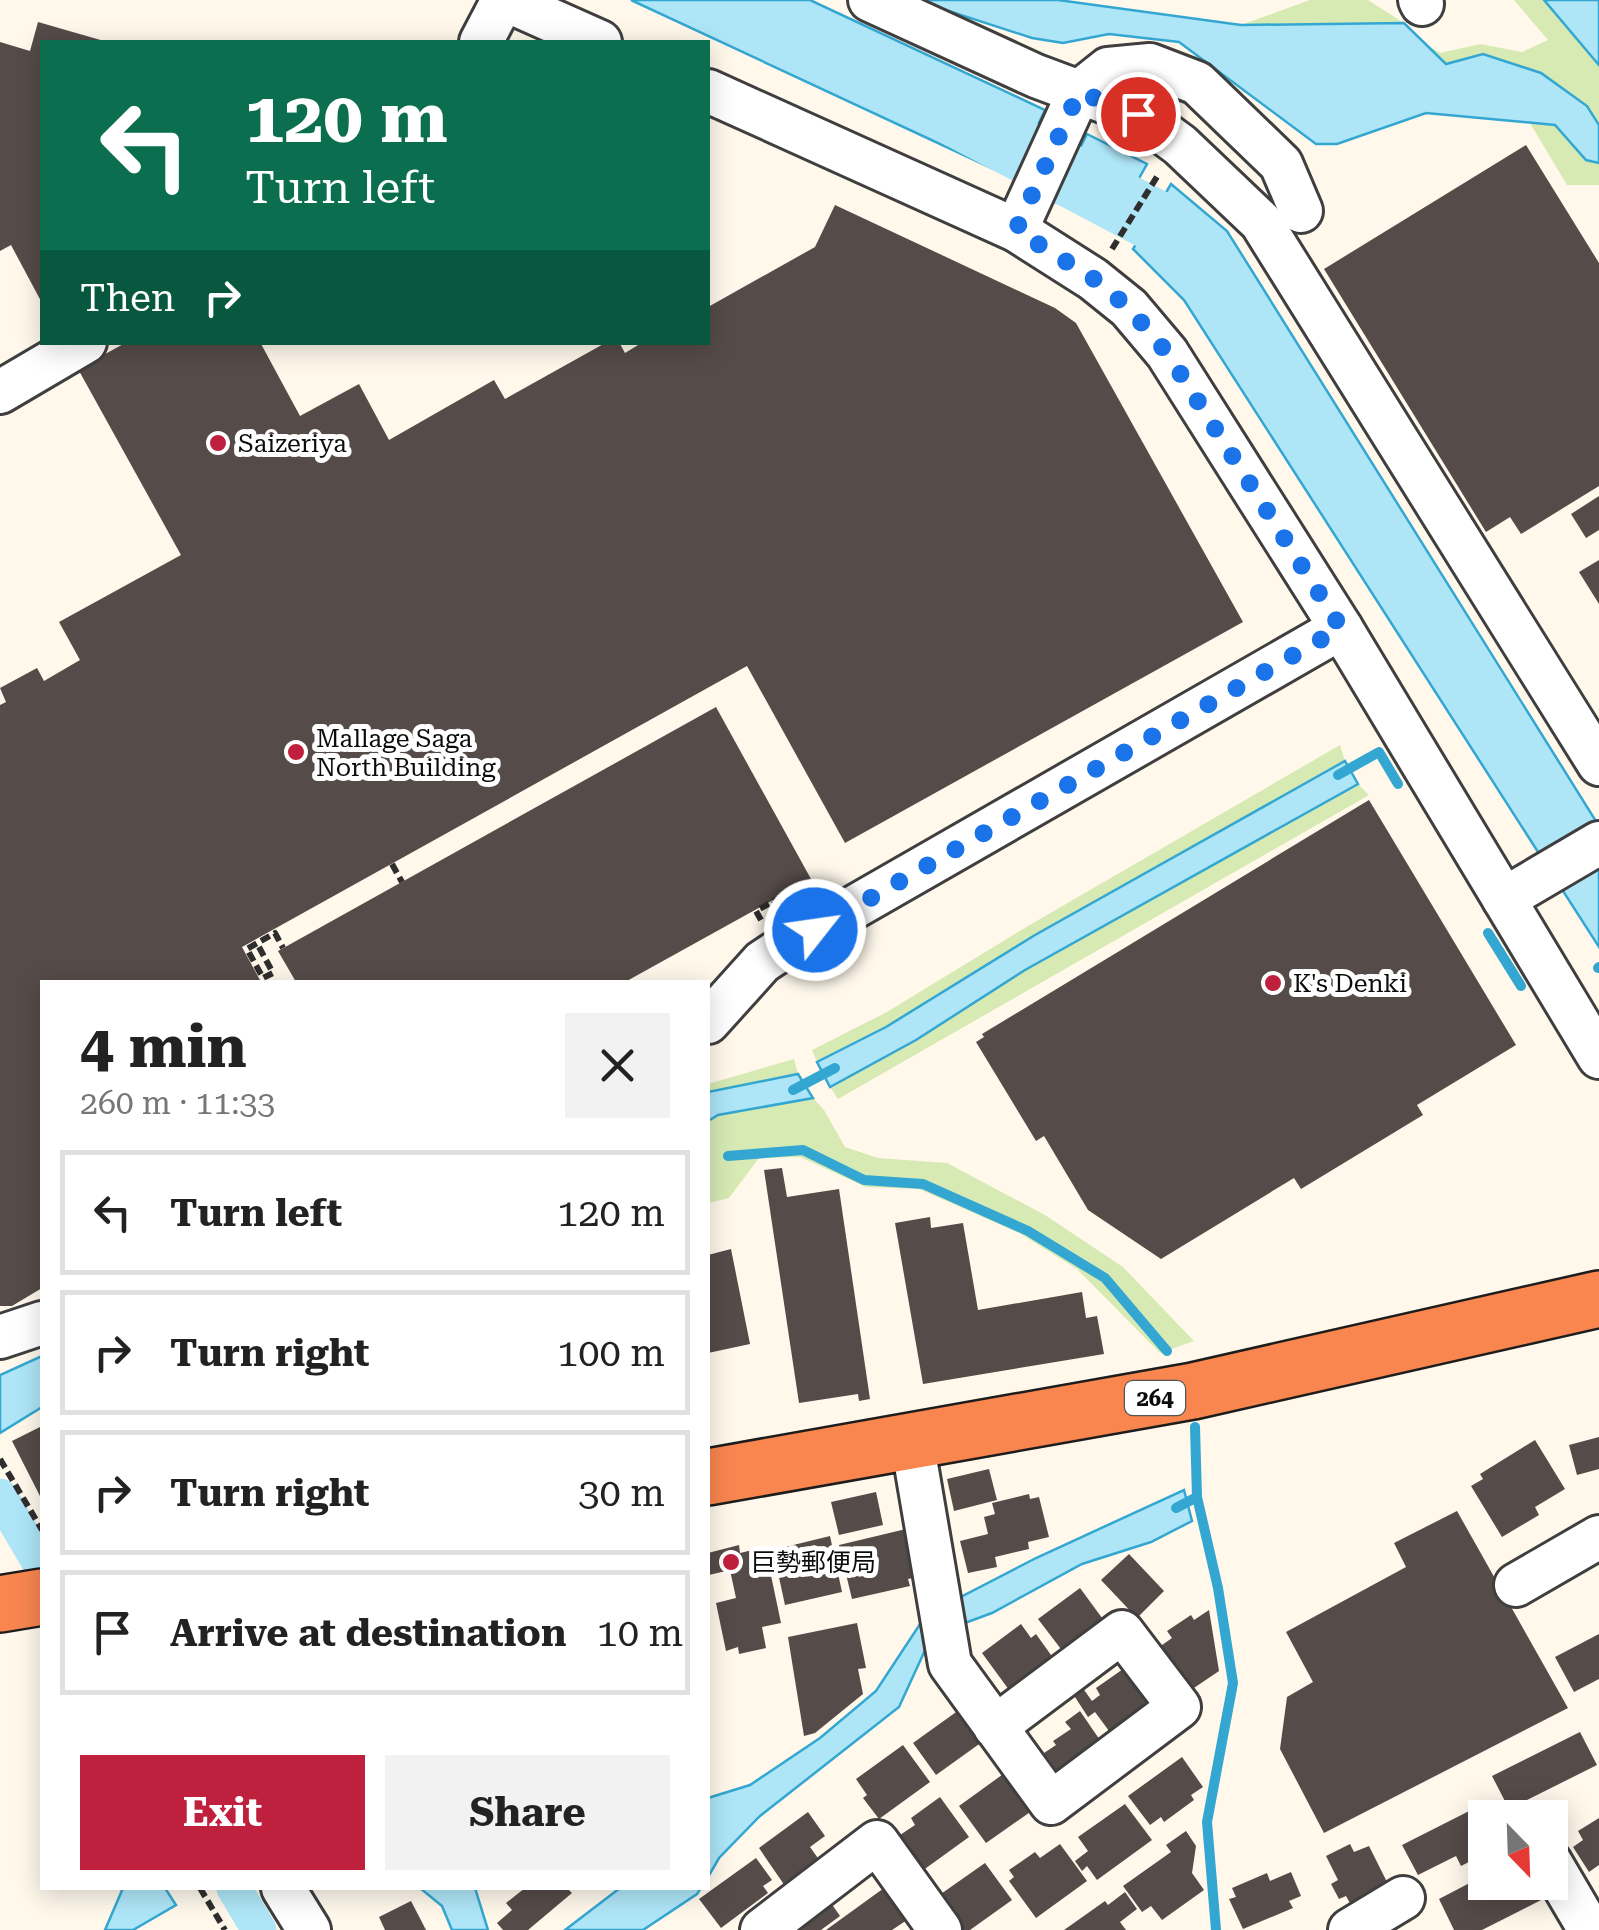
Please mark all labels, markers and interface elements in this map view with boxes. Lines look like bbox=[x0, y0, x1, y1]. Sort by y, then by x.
pin bbox=[1096, 72, 1181, 157]
text: 120 m bbox=[245, 77, 448, 159]
icon: left bbox=[80, 80, 210, 210]
icon: arrive bbox=[1111, 87, 1166, 142]
text: Turn left bbox=[245, 161, 435, 214]
icon: right bbox=[195, 270, 250, 325]
text: Then bbox=[80, 276, 175, 320]
place label: Saizeriya bbox=[238, 429, 347, 458]
marker: Saizeriya bbox=[207, 432, 229, 454]
place label: Mallage Saga North Building bbox=[316, 724, 496, 782]
marker: Mallage Saga North Building bbox=[285, 741, 307, 763]
position arrow bbox=[763, 878, 867, 982]
place label: K's Denki bbox=[1293, 969, 1407, 998]
marker: K's Denki bbox=[1262, 972, 1284, 994]
text: 4 min bbox=[80, 1011, 247, 1082]
button: close bbox=[565, 1013, 670, 1118]
text: 260 m · 11:33 bbox=[80, 1084, 275, 1122]
icon: left bbox=[85, 1185, 140, 1240]
text: Turn left bbox=[170, 1191, 342, 1235]
text: 120 m bbox=[557, 1191, 665, 1235]
icon: right bbox=[85, 1325, 140, 1380]
text: Turn right bbox=[170, 1331, 369, 1375]
text: 100 m bbox=[557, 1331, 665, 1375]
road number: 264 bbox=[1125, 1381, 1185, 1415]
icon: right bbox=[85, 1465, 140, 1520]
text: Turn right bbox=[170, 1471, 369, 1515]
text: 30 m bbox=[578, 1471, 665, 1515]
place label: 巨勢郵便局 bbox=[751, 1548, 876, 1577]
marker: 巨勢郵便局 bbox=[720, 1551, 742, 1573]
icon: arrive bbox=[85, 1605, 140, 1660]
text: Arrive at destination bbox=[170, 1611, 566, 1655]
text: 10 m bbox=[596, 1611, 683, 1655]
button: Exit bbox=[80, 1755, 365, 1870]
button: Share bbox=[385, 1755, 670, 1870]
north arrow bbox=[1468, 1800, 1568, 1900]
map controls bbox=[1468, 1800, 1568, 1900]

